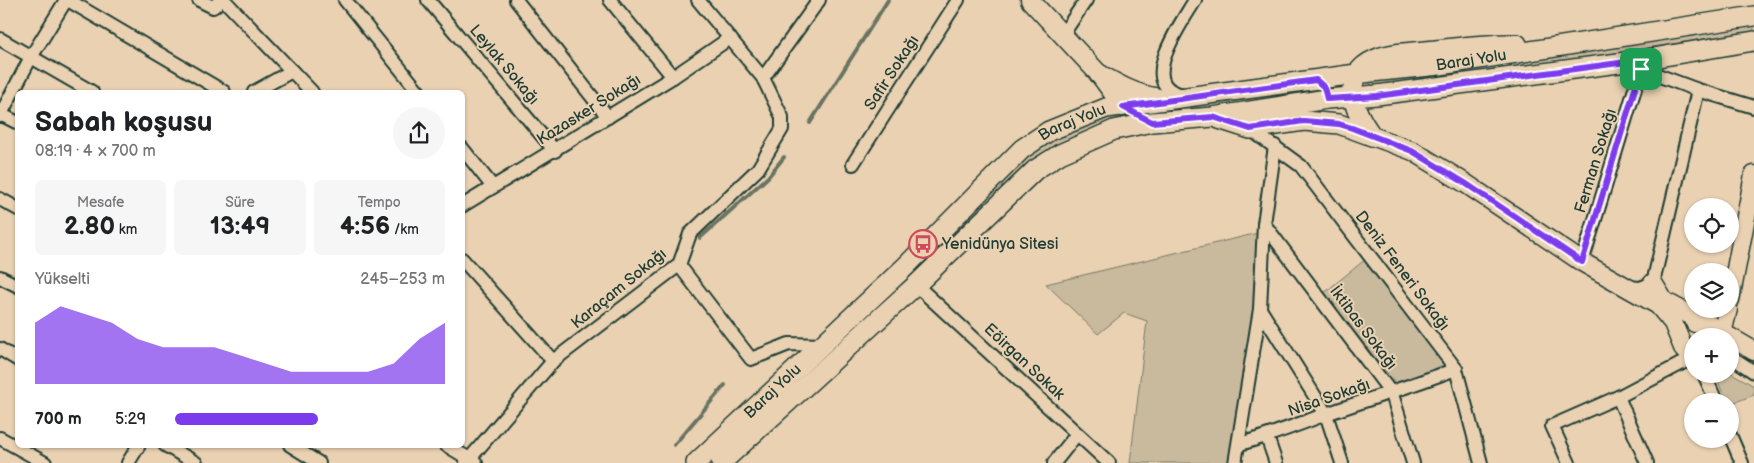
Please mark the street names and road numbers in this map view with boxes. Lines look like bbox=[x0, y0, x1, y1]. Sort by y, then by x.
street label: Leylak Sokağı bbox=[465, 21, 543, 109]
street label: Safir Sokağı bbox=[861, 32, 923, 114]
street label: Baraj Yolu bbox=[1435, 45, 1508, 75]
street label: Kazasker Sokağı bbox=[534, 70, 644, 150]
street label: Baraj Yolu bbox=[1035, 100, 1109, 145]
street label: Ferman Sokağı bbox=[1571, 107, 1621, 215]
street label: Deniz Feneri Sokağı bbox=[1351, 207, 1453, 335]
street label: Karaçam Sokağı bbox=[568, 245, 670, 333]
street label: İktibas Sokağı bbox=[1325, 281, 1402, 374]
street label: Eöirgan Sokak bbox=[980, 320, 1068, 404]
street label: Baraj Yolu bbox=[740, 360, 805, 422]
street label: Nisa Sokağı bbox=[1286, 375, 1372, 421]

